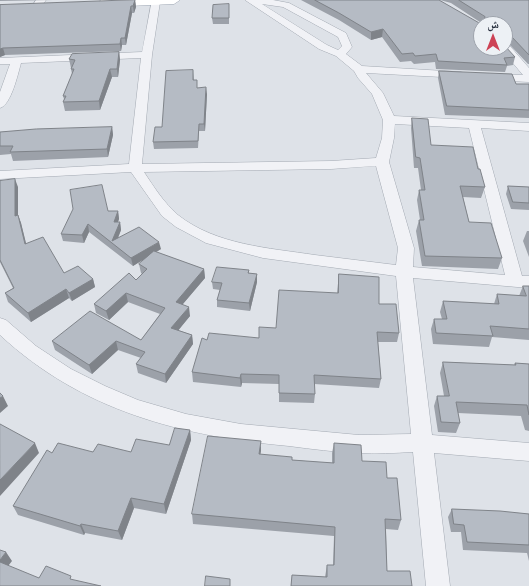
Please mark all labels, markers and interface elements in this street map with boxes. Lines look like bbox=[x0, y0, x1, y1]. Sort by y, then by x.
north arrow bbox=[473, 16, 513, 56]
text: ش bbox=[487, 18, 499, 31]

